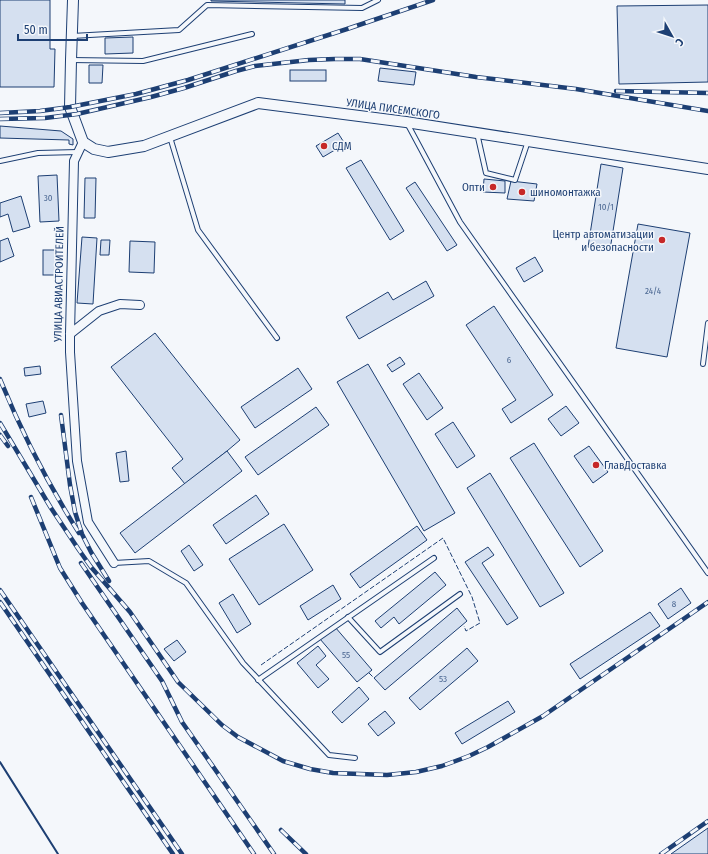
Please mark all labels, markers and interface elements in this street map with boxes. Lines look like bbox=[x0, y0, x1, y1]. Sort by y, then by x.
scale bar bbox=[18, 16, 87, 42]
north arrow bbox=[652, 16, 692, 56]
text: 50 m bbox=[24, 23, 48, 37]
text: С bbox=[672, 36, 686, 48]
street label: УЛИЦА ПИСЕМСКОГО bbox=[344, 96, 441, 122]
place label: СДМ bbox=[332, 140, 352, 153]
marker: СДМ bbox=[319, 141, 329, 151]
place label: Опти bbox=[462, 181, 485, 194]
marker: Опти bbox=[488, 182, 498, 192]
place label: шиномонтажка bbox=[530, 186, 601, 199]
marker: шиномонтажка bbox=[517, 187, 527, 197]
house number: 30 bbox=[44, 193, 53, 203]
house number: 10/1 bbox=[598, 202, 614, 212]
street label: УЛИЦА АВИАСТРОИТЕЛЕЙ bbox=[51, 226, 67, 343]
place label: Центр автоматизации и безопасности bbox=[552, 228, 654, 254]
marker: Центр автоматизации и безопасности bbox=[657, 235, 667, 245]
house number: 24/4 bbox=[645, 286, 662, 296]
house number: 6 bbox=[507, 355, 512, 365]
place label: ГлавДоставка bbox=[604, 459, 667, 472]
marker: ГлавДоставка bbox=[591, 460, 601, 470]
house number: 8 bbox=[672, 599, 677, 609]
house number: 55 bbox=[342, 650, 350, 660]
house number: 53 bbox=[439, 674, 447, 684]

